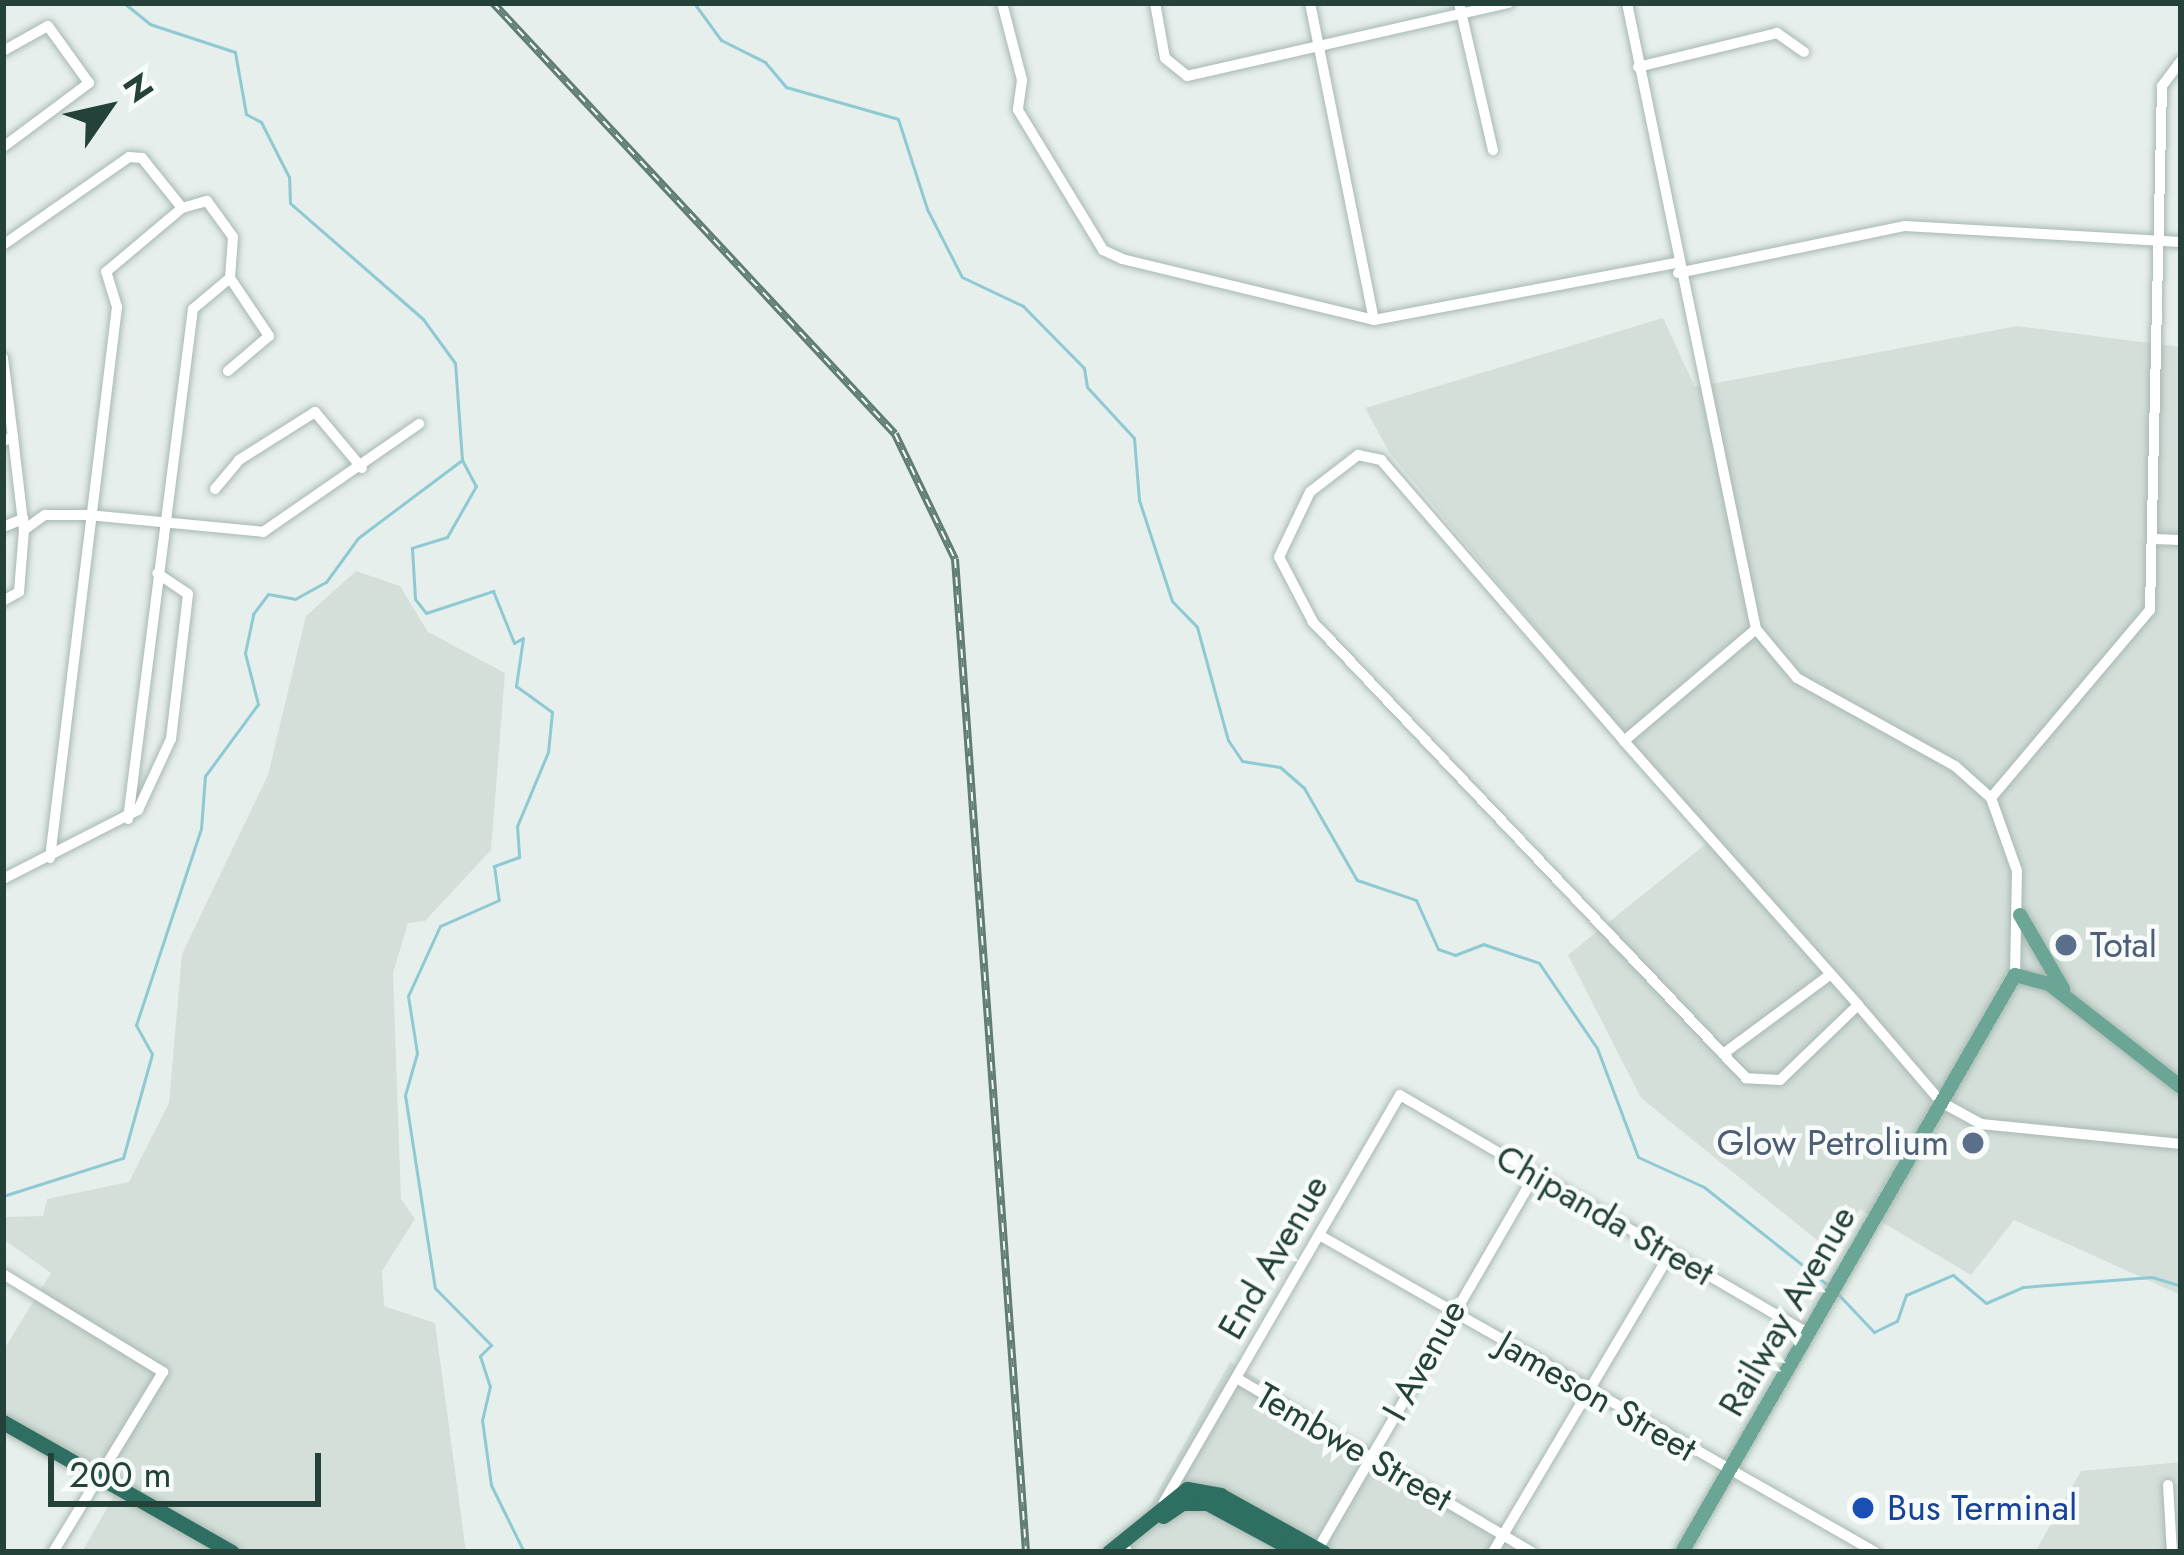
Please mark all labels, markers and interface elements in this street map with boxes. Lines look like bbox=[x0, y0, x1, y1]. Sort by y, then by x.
north arrow bbox=[48, 48, 168, 168]
text: N bbox=[111, 64, 165, 112]
place label: Total bbox=[2090, 923, 2157, 967]
marker: Total bbox=[2053, 932, 2079, 958]
place label: Glow Petrolium bbox=[1717, 1121, 1949, 1165]
marker: Glow Petrolium bbox=[1960, 1130, 1986, 1156]
street label: Chipanda Street bbox=[1488, 1135, 1722, 1295]
street label: End Avenue bbox=[1209, 1167, 1337, 1347]
street label: Railway Avenue bbox=[1709, 1198, 1865, 1424]
street label: I Avenue bbox=[1373, 1292, 1475, 1428]
street label: Jameson Street bbox=[1490, 1322, 1704, 1470]
street label: Tembwe Street bbox=[1248, 1374, 1460, 1520]
scale bar bbox=[54, 1429, 327, 1503]
text: 200 m bbox=[69, 1448, 172, 1500]
place label: Bus Terminal bbox=[1887, 1486, 2077, 1530]
marker: Bus Terminal bbox=[1850, 1495, 1876, 1521]

